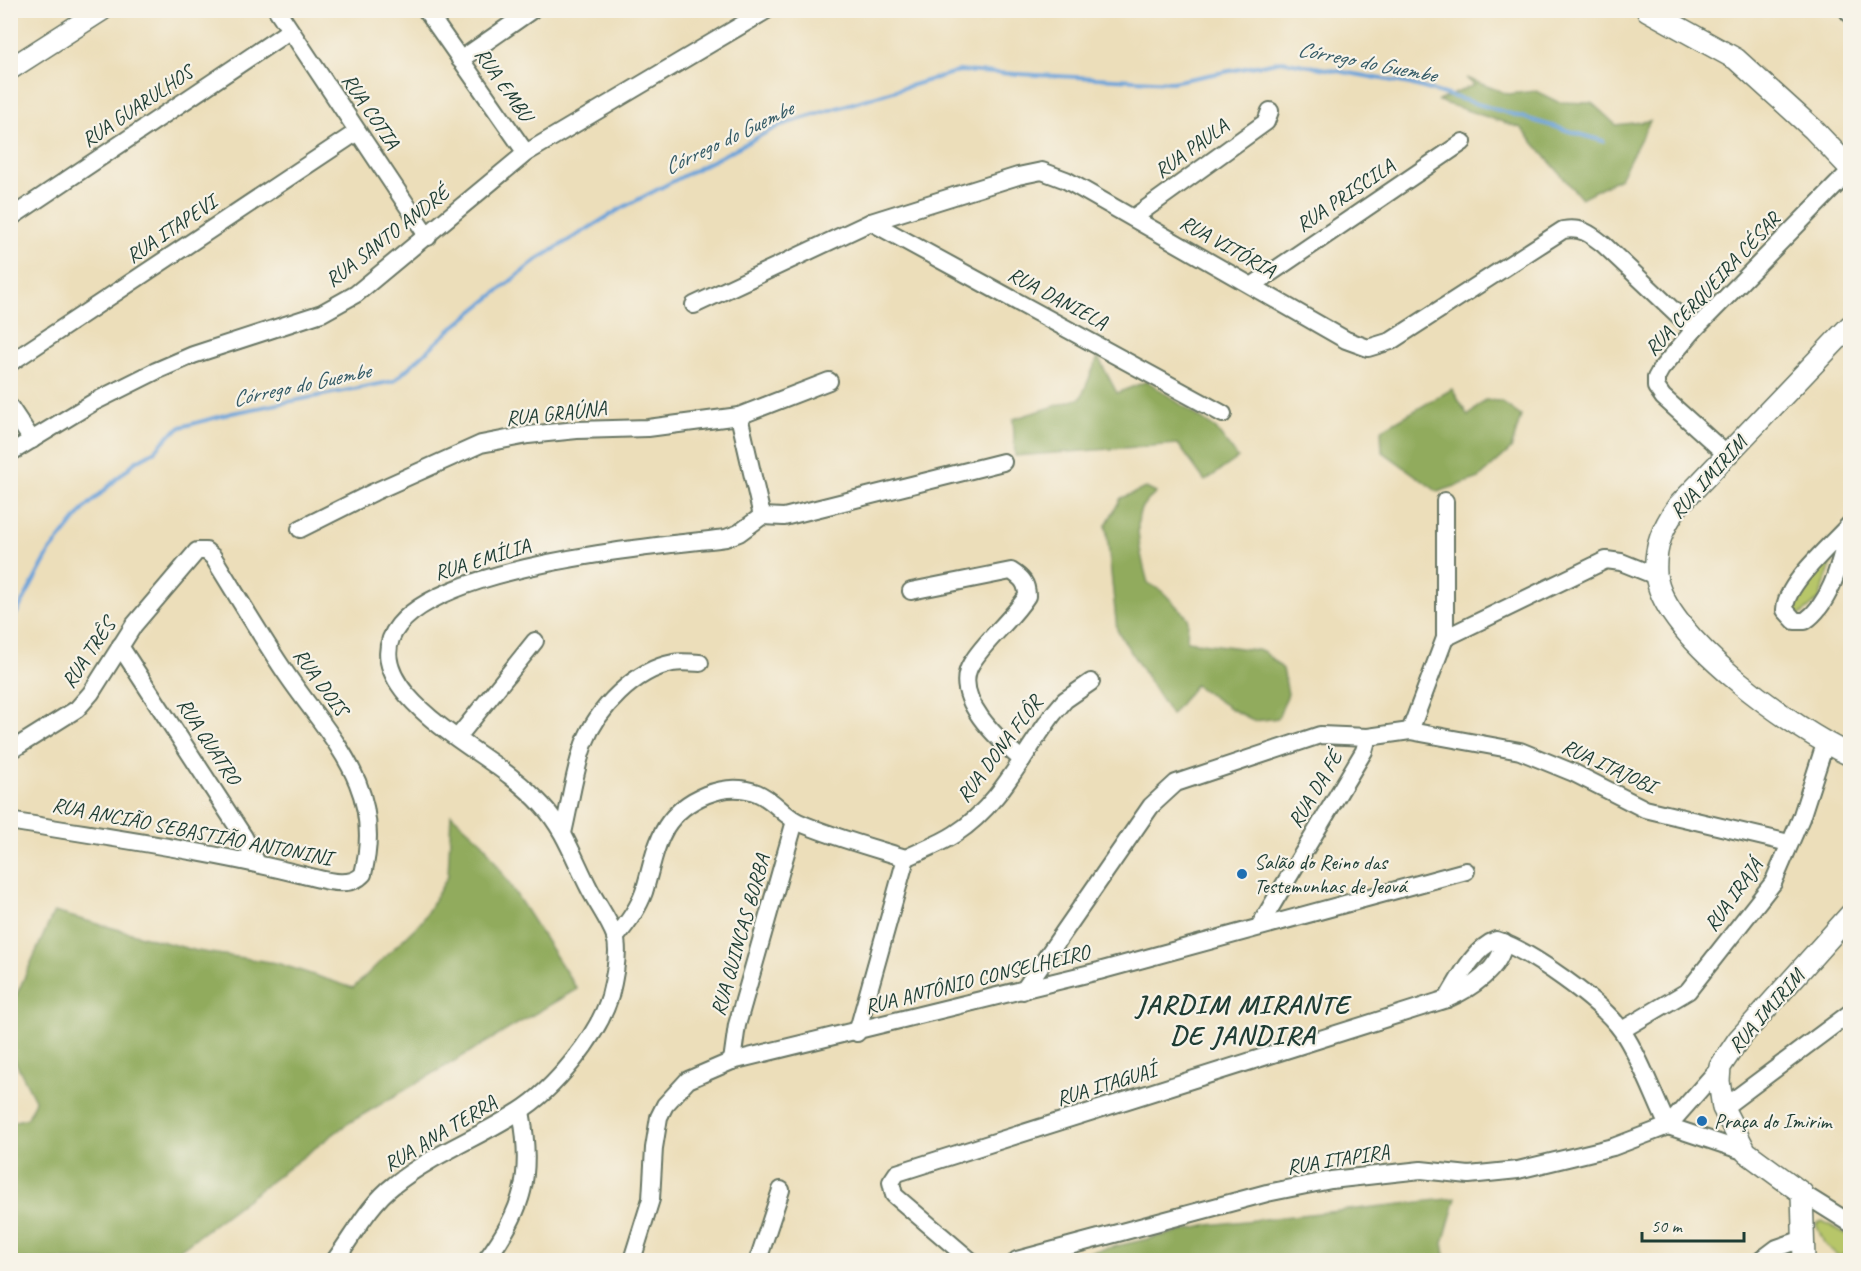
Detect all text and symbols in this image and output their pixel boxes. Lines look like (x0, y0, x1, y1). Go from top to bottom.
water label: Córrego do Guembe (1295, 35, 1441, 90)
street label: RUA EMBU (469, 42, 541, 129)
street label: RUA GUARULHOS (76, 58, 200, 153)
street label: RUA COTIA (336, 68, 406, 154)
water label: Córrego do Guembe (659, 93, 800, 181)
street label: RUA PAULA (1149, 112, 1233, 183)
street label: RUA PRISCILA (1291, 152, 1400, 237)
street label: RUA SANTO ANDRÉ (320, 178, 456, 292)
street label: RUA ITAPEVI (121, 187, 225, 269)
street label: RUA CERQUEIRA CÉSAR (1639, 205, 1787, 361)
street label: RUA VITÓRIA (1176, 209, 1281, 283)
street label: RUA DANIELA (1004, 261, 1113, 335)
water label: Córrego do Guembe (230, 356, 375, 413)
street label: RUA GRAÚNA (504, 395, 609, 431)
street label: RUA IMIRIM (1664, 429, 1753, 524)
street label: RUA EMÍLIA (431, 532, 533, 586)
street label: RUA TRÊS (55, 610, 123, 693)
street label: RUA DOIS (288, 643, 356, 723)
street label: RUA DONA FLÔR (950, 688, 1049, 807)
street label: RUA QUATRO (171, 693, 248, 791)
street label: RUA ITAJOBI (1558, 733, 1664, 801)
street label: RUA DA FÉ (1282, 744, 1349, 832)
street label: RUA ANCIÃO SEBASTIÃO ANTONINI (50, 791, 339, 872)
place label: Salão do Reino das Testemunhas de Jeová (1254, 849, 1408, 899)
street label: RUA QUINCAS BORBA (705, 850, 776, 1019)
street label: RUA IRAJÁ (1698, 852, 1769, 936)
marker: Salão do Reino das Testemunhas de Jeová (1235, 867, 1249, 881)
street label: RUA ANTÔNIO CONSELHEIRO (862, 938, 1095, 1020)
street label: RUA IMIRIM (1722, 962, 1811, 1058)
district label: JARDIM MIRANTE DE JANDIRA (1134, 987, 1352, 1052)
street label: RUA ITAGUAÍ (1053, 1055, 1164, 1112)
street label: RUA ANA TERRA (379, 1089, 502, 1177)
place label: Praça do Imirim (1714, 1108, 1834, 1134)
marker: Praça do Imirim (1695, 1114, 1709, 1128)
street label: RUA ITAPIRA (1285, 1138, 1392, 1180)
scale bar (1642, 1205, 1744, 1243)
text: 50 m (1651, 1215, 1684, 1237)

